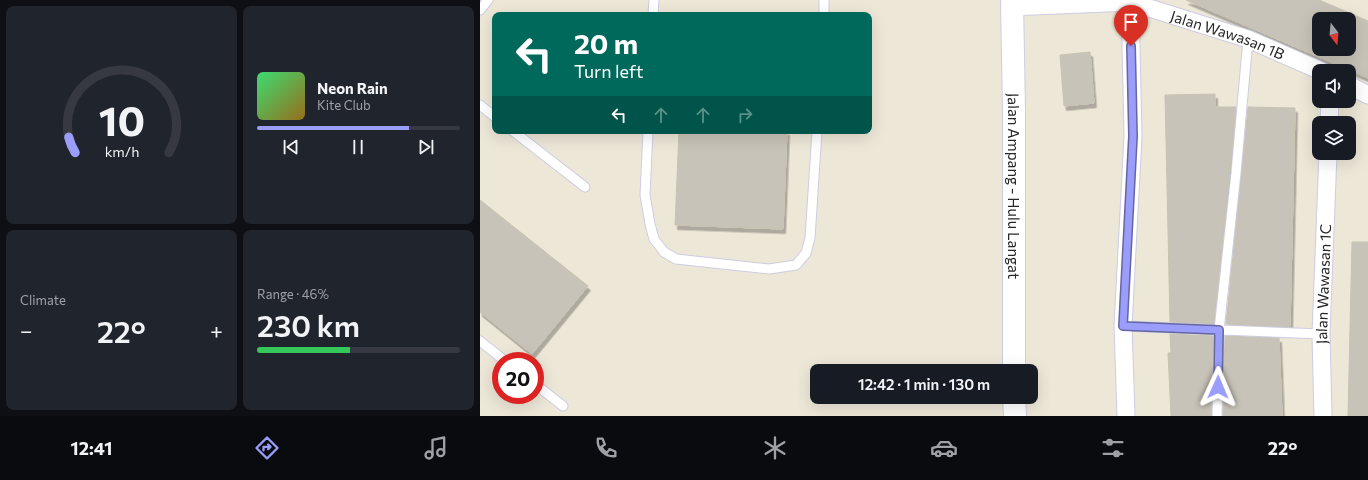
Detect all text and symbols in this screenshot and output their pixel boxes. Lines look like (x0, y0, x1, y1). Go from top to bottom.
pin (1114, 5, 1148, 46)
street label: Jalan Wawasan 1B (1168, 6, 1288, 63)
icon: arrive (1120, 11, 1142, 33)
north arrow (1312, 12, 1356, 56)
map controls (1312, 12, 1356, 160)
text: 20 m (574, 26, 638, 60)
icon: left (508, 28, 560, 80)
text: Turn left (574, 60, 643, 82)
button: sound (1312, 64, 1356, 108)
text: Neon Rain (317, 79, 388, 97)
street label: Jalan Ampang - Hulu Langat (1005, 93, 1023, 279)
text: 10 (98, 94, 145, 145)
text: Kite Club (317, 97, 371, 113)
icon: left (608, 104, 630, 126)
icon: ahead (650, 104, 672, 126)
icon: ahead (692, 104, 714, 126)
icon: right (734, 104, 756, 126)
button: layers (1312, 116, 1356, 160)
icon: previous (280, 136, 302, 158)
icon: pause (347, 136, 369, 158)
icon: next (415, 136, 437, 158)
text: km/h (104, 141, 139, 159)
street label: Jalan Wawasan 1C (1312, 224, 1334, 344)
text: Range · 46% (257, 286, 329, 302)
text: Climate (20, 292, 66, 308)
text: 230 km (257, 306, 360, 343)
text: 22° (97, 312, 146, 349)
text: − (20, 317, 33, 344)
text: + (210, 317, 223, 344)
speed limit sign: 20 (492, 352, 544, 404)
position arrow (1197, 366, 1239, 408)
text: 12:42 · 1 min · 130 m (858, 375, 990, 393)
icon: directions (253, 434, 281, 462)
icon: music (422, 434, 450, 462)
icon: phone (592, 434, 620, 462)
icon: climate (761, 434, 789, 462)
icon: car (930, 434, 958, 462)
icon: filters (1099, 434, 1127, 462)
text: 12:41 (71, 437, 112, 459)
text: 22° (1268, 437, 1297, 459)

